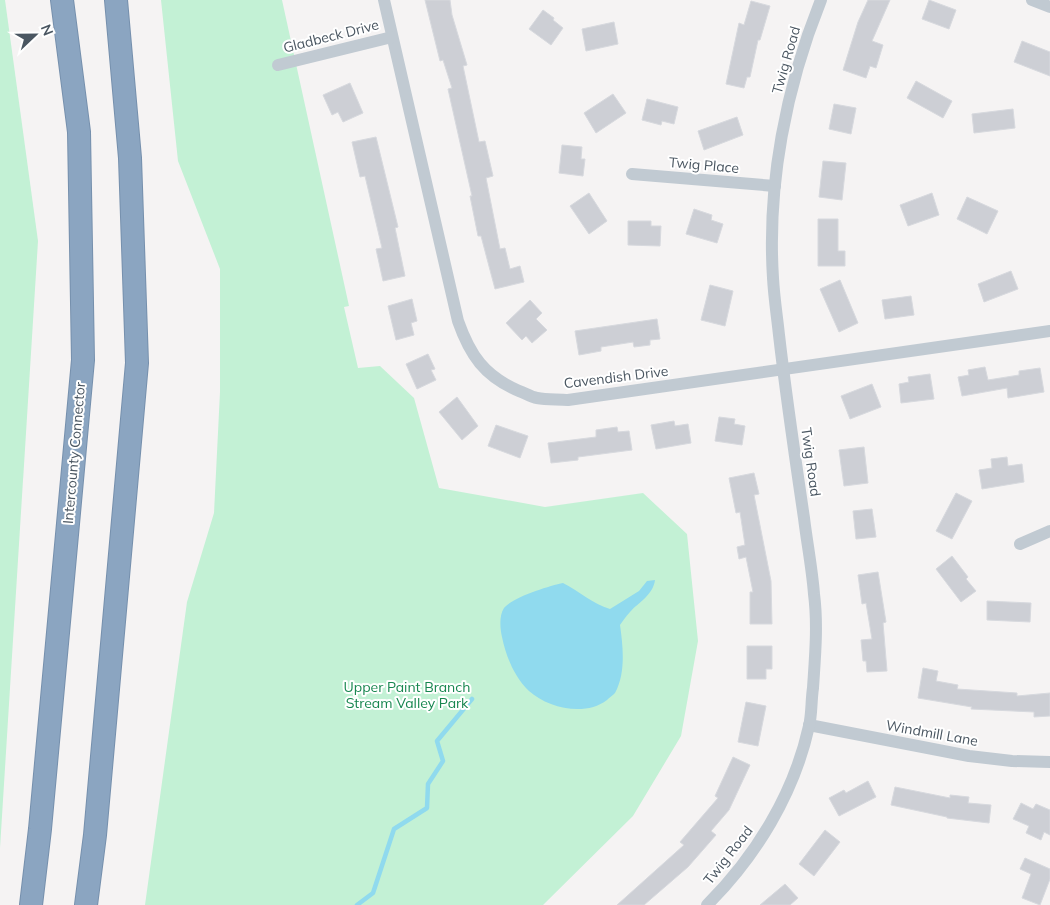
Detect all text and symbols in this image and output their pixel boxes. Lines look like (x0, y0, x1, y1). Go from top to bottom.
north arrow (10, 10, 60, 60)
street label: Gladbeck Drive (281, 15, 381, 57)
text: N (37, 22, 57, 38)
street label: Twig Road (768, 24, 804, 96)
street label: Twig Place (668, 153, 740, 177)
street label: Cavendish Drive (563, 362, 669, 392)
street label: Intercounty Connector (59, 380, 89, 525)
street label: Twig Road (797, 426, 825, 498)
park label: Upper Paint Branch Stream Valley Park (344, 678, 470, 712)
street label: Windmill Lane (884, 716, 980, 750)
street label: Twig Road (700, 822, 756, 888)

